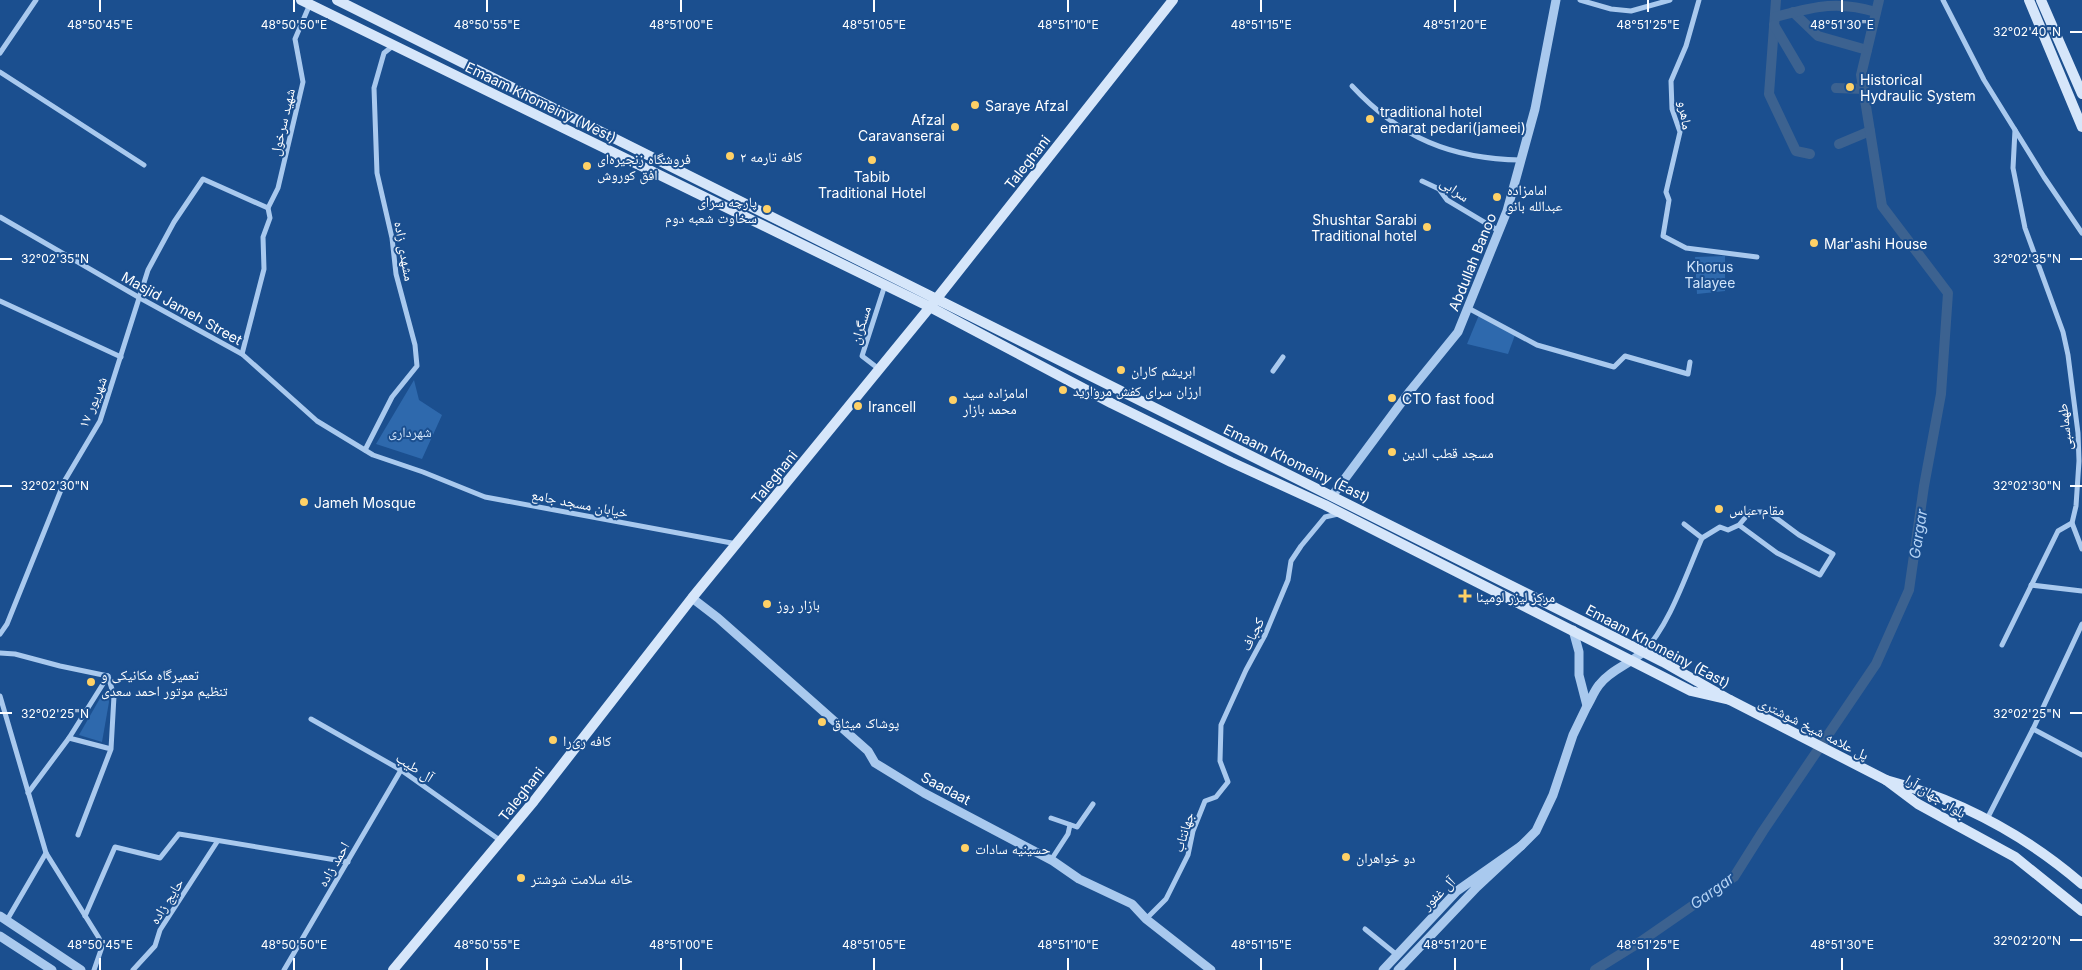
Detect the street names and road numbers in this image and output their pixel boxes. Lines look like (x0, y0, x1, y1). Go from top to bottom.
street label: Emaam Khomeiny (West) (463, 58, 619, 146)
street label: شهید سرخول (266, 87, 299, 158)
street label: ماهرو (1674, 99, 1697, 131)
street label: Taleghani (1001, 132, 1053, 192)
street label: سرابی (1437, 173, 1473, 206)
street label: Abdullah Banoo (1445, 211, 1499, 313)
street label: مشهدی زاده (390, 220, 419, 282)
street label: Masjid Jameh Street (119, 268, 246, 348)
street label: مسگران (846, 304, 875, 347)
street label: ۱۷ شهریور (74, 374, 111, 430)
street label: طهماسبی (2053, 403, 2076, 451)
street label: Emaam Khomeiny (East) (1221, 420, 1373, 506)
street label: Taleghani (747, 447, 801, 507)
street label: خیابان مسجد جامع (530, 485, 630, 523)
street label: Emaam Khomeiny (East) (1583, 601, 1733, 691)
street label: کجباف (1237, 615, 1268, 653)
street label: پل علامه شیخ شوشتری (1755, 693, 1872, 765)
street label: آل طیب (392, 749, 437, 786)
street label: Taleghani (495, 764, 547, 824)
street label: Saadaat (918, 768, 974, 808)
street label: بلوار جهان آرا (1902, 771, 1970, 822)
street label: جهانتاب (1169, 810, 1198, 854)
street label: احمد زاده (313, 839, 353, 890)
street label: آل غفور (1417, 873, 1459, 914)
street label: حایج زاده (145, 875, 188, 928)

